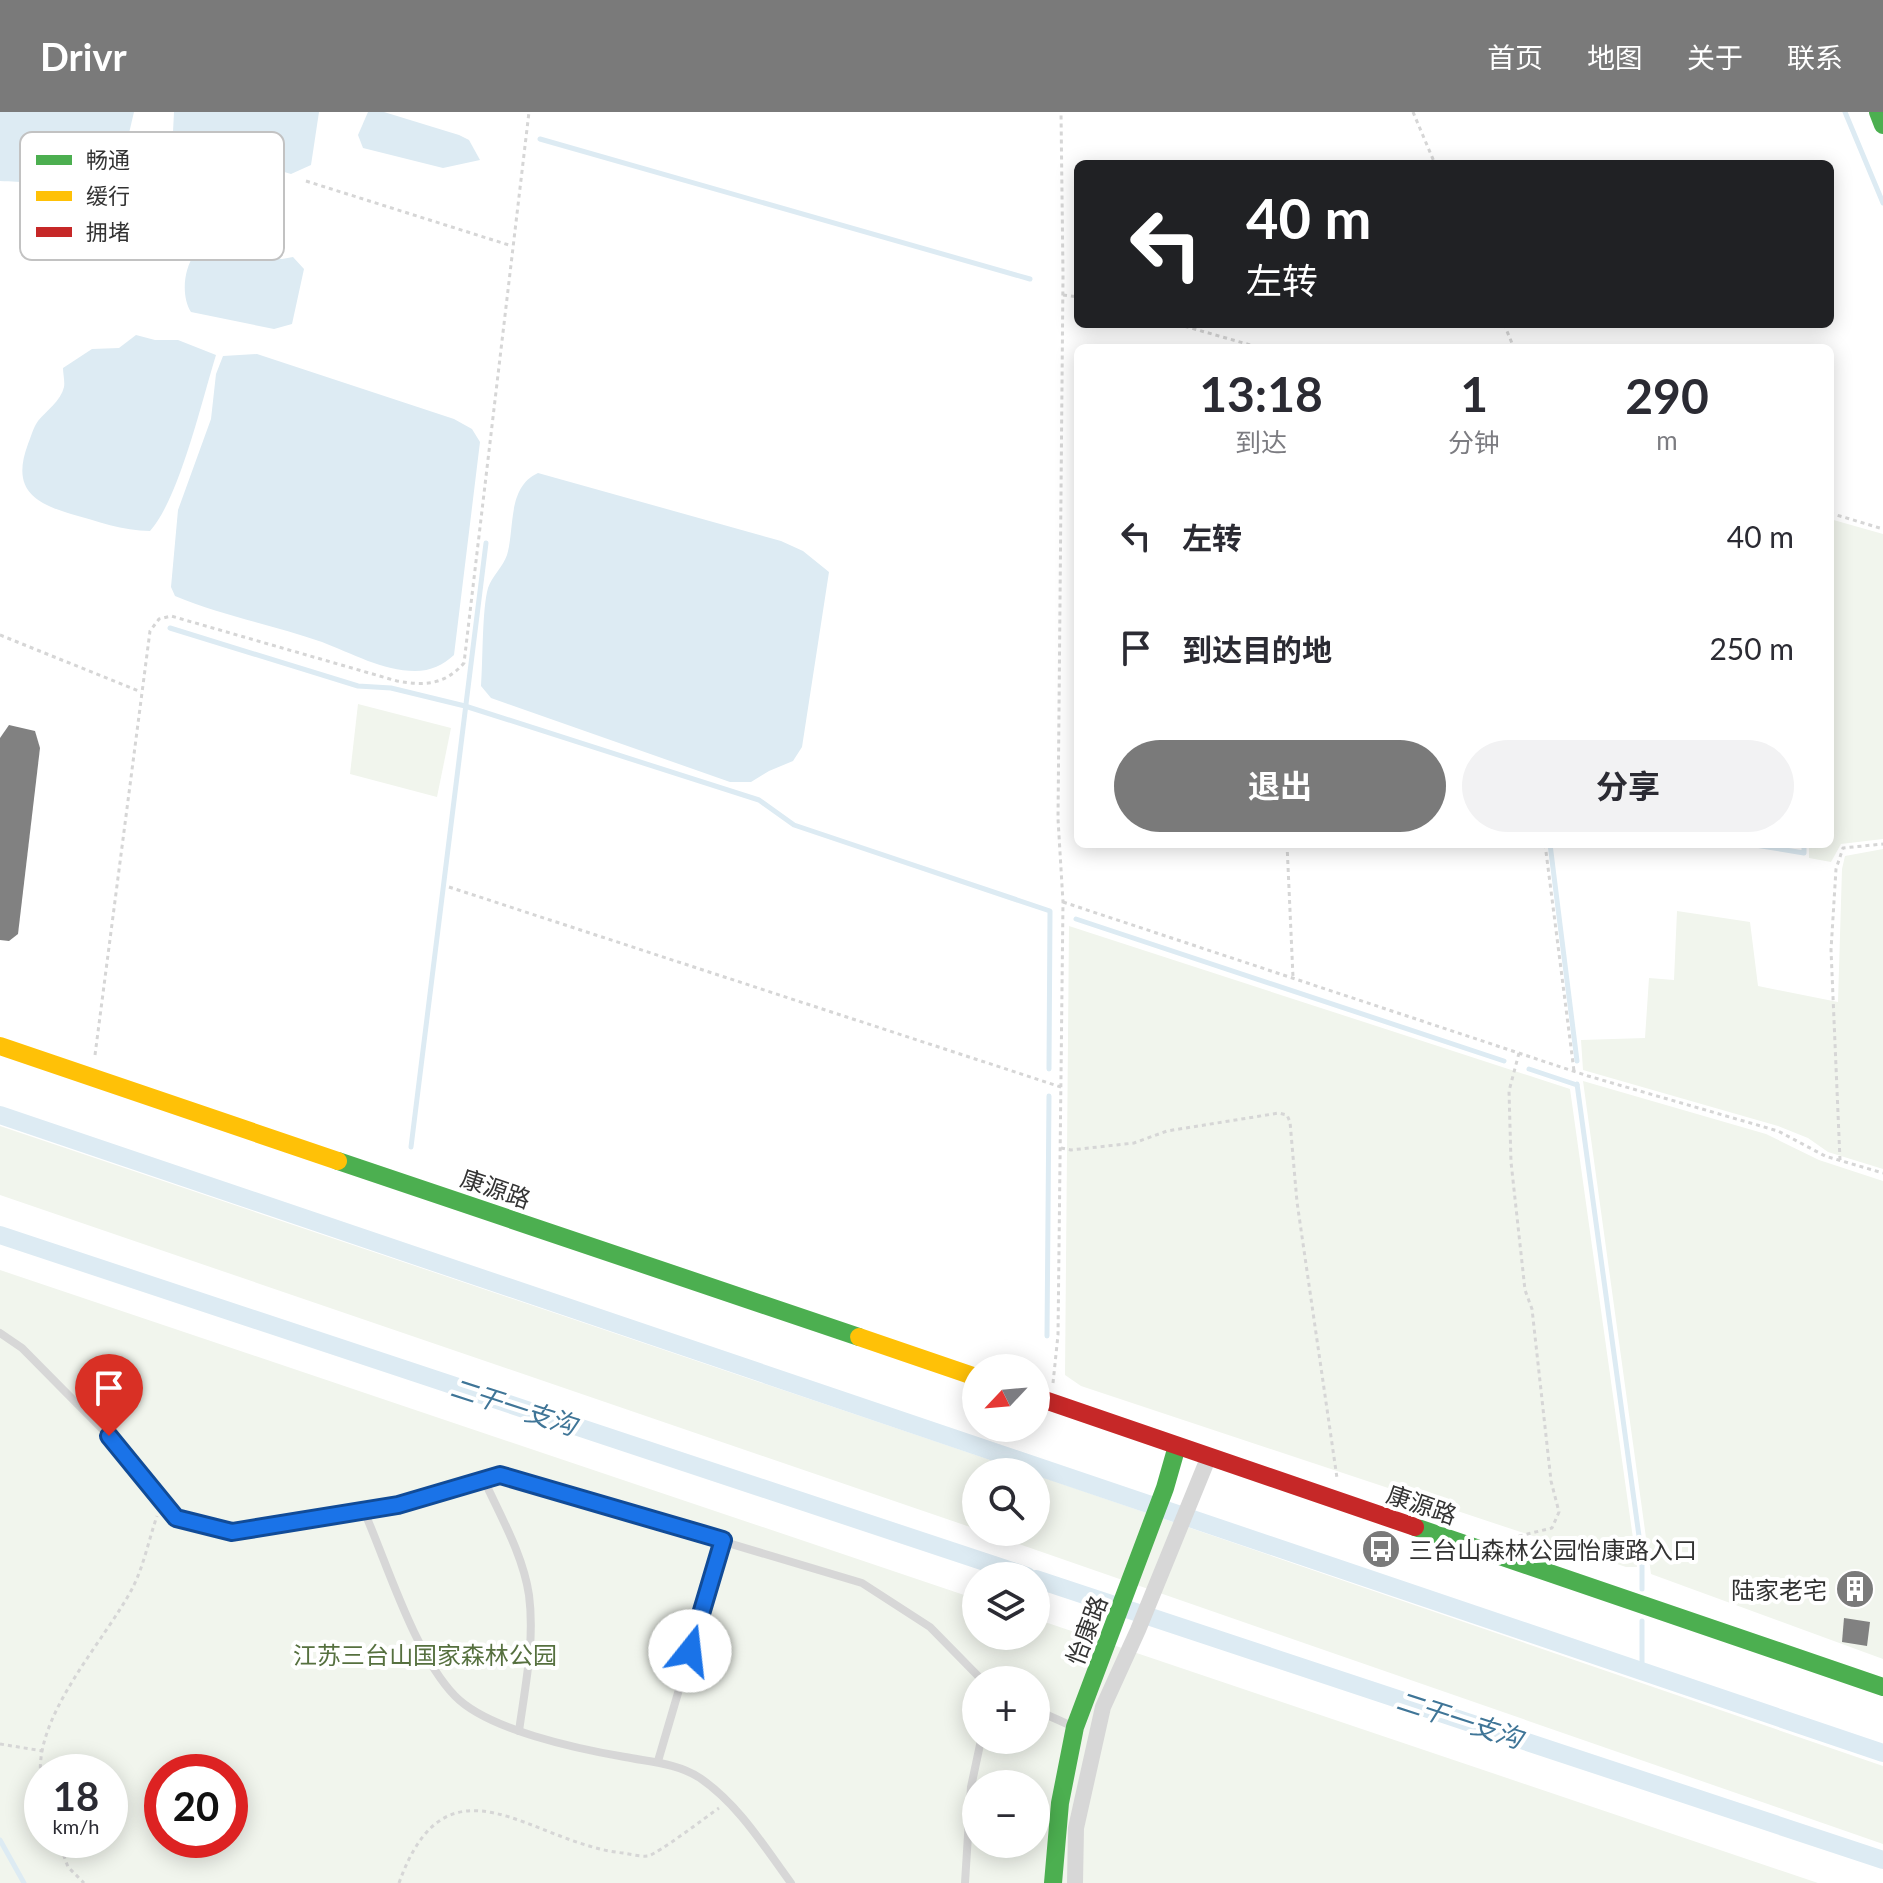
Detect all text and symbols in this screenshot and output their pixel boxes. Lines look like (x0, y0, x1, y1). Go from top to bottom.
text: Drivr (40, 33, 127, 79)
text: 首页 (1487, 40, 1543, 74)
text: 地图 (1587, 40, 1643, 74)
text: 关于 (1687, 40, 1743, 74)
text: 联系 (1787, 40, 1843, 74)
legend (20, 132, 284, 260)
text: 畅通 (86, 146, 130, 173)
text: 缓行 (86, 182, 130, 209)
text: 40 m (1246, 184, 1371, 251)
icon: left (1114, 192, 1218, 296)
text: 拥堵 (86, 218, 130, 245)
text: 左转 (1246, 258, 1318, 302)
text: 13:18 (1199, 365, 1323, 422)
text: 1 (1460, 365, 1488, 422)
text: 290 (1625, 367, 1709, 424)
text: m (1656, 424, 1678, 456)
text: 到达 (1235, 426, 1287, 458)
text: 分钟 (1448, 426, 1500, 458)
icon: left (1114, 514, 1158, 558)
text: 40 m (1727, 518, 1794, 554)
text: 左转 (1182, 519, 1242, 555)
icon: arrive (1114, 626, 1158, 670)
text: 250 m (1709, 630, 1794, 666)
text: 到达目的地 (1182, 631, 1332, 667)
button: 退出 (1114, 740, 1446, 832)
button: 分享 (1462, 740, 1794, 832)
street label: 康源路 (457, 1163, 535, 1213)
pin (75, 1354, 143, 1436)
north arrow (962, 1354, 1050, 1442)
map controls (962, 1354, 1050, 1858)
icon: arrive (87, 1366, 131, 1410)
water label: 二干一支沟 (447, 1371, 584, 1442)
button: search (962, 1458, 1050, 1546)
street label: 康源路 (1383, 1479, 1461, 1529)
bus stop icon: 三台山森林公园怡康路入口 (1360, 1528, 1402, 1570)
place label: 三台山森林公园怡康路入口 (1409, 1535, 1697, 1564)
button: layers (962, 1562, 1050, 1650)
building icon: 陆家老宅 (1834, 1568, 1876, 1610)
place label: 陆家老宅 (1731, 1575, 1827, 1604)
street label: 怡康路 (1060, 1591, 1112, 1669)
position arrow (648, 1609, 732, 1693)
park label: 江苏三台山国家森林公园 (293, 1640, 557, 1669)
button: + (962, 1666, 1050, 1754)
water label: 二干一支沟 (1393, 1684, 1530, 1755)
speed limit sign: 20 (144, 1754, 248, 1858)
button: − (962, 1770, 1050, 1858)
text: 18 (53, 1772, 99, 1820)
text: km/h (53, 1814, 99, 1838)

